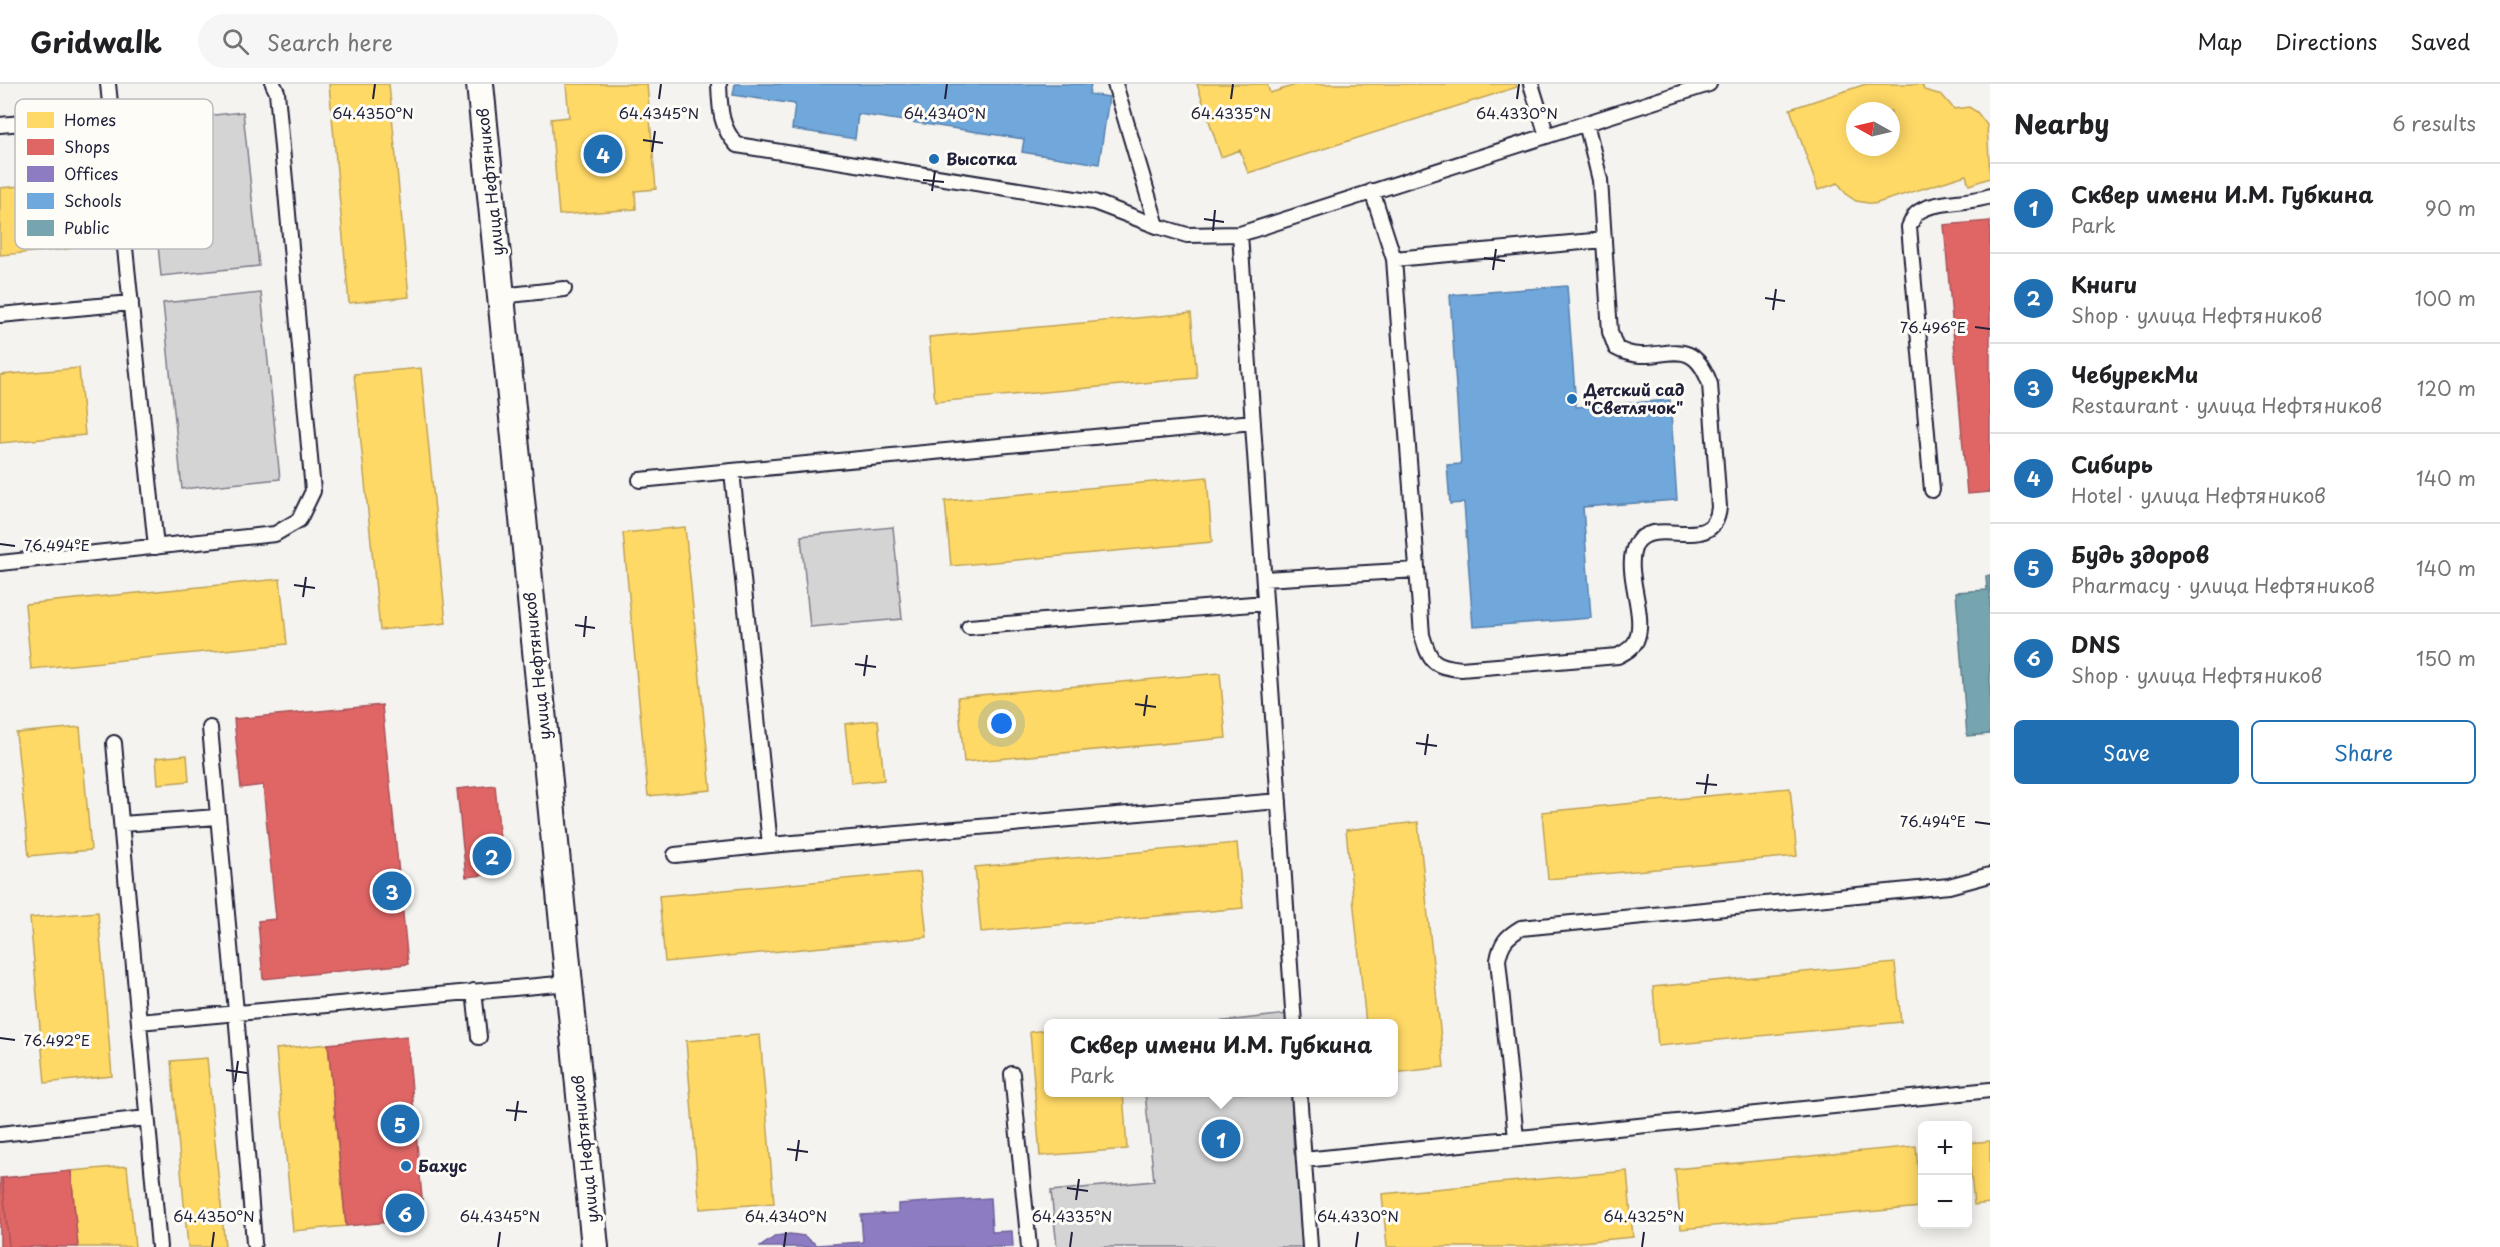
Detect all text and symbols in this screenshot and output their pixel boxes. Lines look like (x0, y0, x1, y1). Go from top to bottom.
search box (198, 14, 618, 68)
text: Gridwalk (30, 20, 162, 63)
icon: search (219, 25, 252, 58)
text: Search here (267, 25, 393, 58)
text: Map (2197, 25, 2242, 57)
text: Directions (2275, 25, 2377, 57)
text: Saved (2410, 25, 2470, 57)
legend (15, 99, 213, 249)
text: 64.4350°N (332, 101, 414, 124)
text: 64.4345°N (619, 101, 699, 124)
text: 64.4340°N (904, 101, 986, 124)
text: 64.4335°N (1191, 101, 1271, 124)
text: 64.4330°N (1476, 101, 1558, 124)
north arrow (1846, 102, 1900, 156)
text: Nearby (2014, 104, 2109, 143)
text: Homes (64, 107, 116, 131)
street label: улица Нефтяников (469, 107, 509, 257)
text: 6 results (2392, 108, 2476, 138)
pin: 4 (584, 132, 622, 176)
text: Shops (64, 134, 110, 158)
place label: Высотка (946, 146, 1017, 170)
marker: Высотка (927, 152, 941, 166)
text: Offices (64, 161, 118, 185)
text: Сквер имени И.М. Губкина (2071, 177, 2374, 210)
text: Schools (64, 188, 122, 212)
text: 1 (2029, 193, 2038, 223)
text: 90 m (2425, 193, 2476, 223)
text: Park (2071, 210, 2116, 240)
text: Public (64, 215, 109, 239)
text: Книги (2071, 267, 2138, 300)
text: 2 (2026, 283, 2041, 313)
text: 100 m (2415, 283, 2476, 313)
text: Shop · улица Нефтяников (2071, 300, 2322, 330)
text: 76.496°E (1900, 315, 1966, 338)
text: ЧебурекМи (2071, 357, 2199, 390)
text: 3 (2027, 373, 2040, 403)
text: 120 m (2417, 373, 2476, 403)
place label: Детский сад "Светлячок" (1583, 377, 1685, 419)
text: Restaurant · улица Нефтяников (2071, 390, 2382, 420)
marker: Детский сад "Светлячок" (1565, 392, 1579, 406)
text: Сибирь (2071, 447, 2153, 480)
text: 4 (2027, 463, 2040, 493)
text: 140 m (2416, 463, 2476, 493)
text: Hotel · улица Нефтяников (2071, 480, 2326, 510)
text: 76.494°E (24, 533, 90, 556)
text: Будь здоров (2071, 537, 2209, 570)
text: 5 (2027, 553, 2040, 583)
text: 140 m (2416, 553, 2476, 583)
text: Pharmacy · улица Нефтяников (2071, 570, 2375, 600)
street label: улица Нефтяников (516, 591, 556, 741)
text: DNS (2071, 627, 2120, 660)
text: 6 (2026, 643, 2041, 673)
text: 150 m (2416, 643, 2476, 673)
text: Shop · улица Нефтяников (2071, 660, 2322, 690)
your location (987, 709, 1016, 738)
button: Save (2014, 720, 2239, 784)
button: Share (2251, 720, 2476, 784)
text: 76.494°E (1900, 809, 1966, 832)
pin: 2 (472, 834, 512, 878)
pin: 3 (372, 868, 412, 914)
popup (1044, 1019, 1398, 1097)
text: Сквер имени И.М. Губкина (1070, 1027, 1372, 1060)
text: 76.492°E (24, 1028, 90, 1051)
text: Park (1070, 1060, 1114, 1090)
street label: улица Нефтяников (564, 1074, 604, 1224)
pin: 5 (380, 1102, 420, 1146)
pin: 1 (1202, 1116, 1240, 1162)
map controls (1918, 1121, 1972, 1229)
button: + (1918, 1121, 1972, 1175)
place label: Бахус (418, 1153, 467, 1177)
marker: Бахус (399, 1159, 413, 1173)
button: − (1918, 1175, 1972, 1229)
pin: 6 (386, 1190, 424, 1236)
text: 64.4350°N (173, 1204, 255, 1227)
text: 64.4345°N (460, 1204, 540, 1227)
text: 64.4340°N (745, 1204, 827, 1227)
text: 64.4335°N (1032, 1204, 1112, 1227)
text: 64.4330°N (1317, 1204, 1399, 1227)
text: 64.4325°N (1604, 1204, 1684, 1227)

